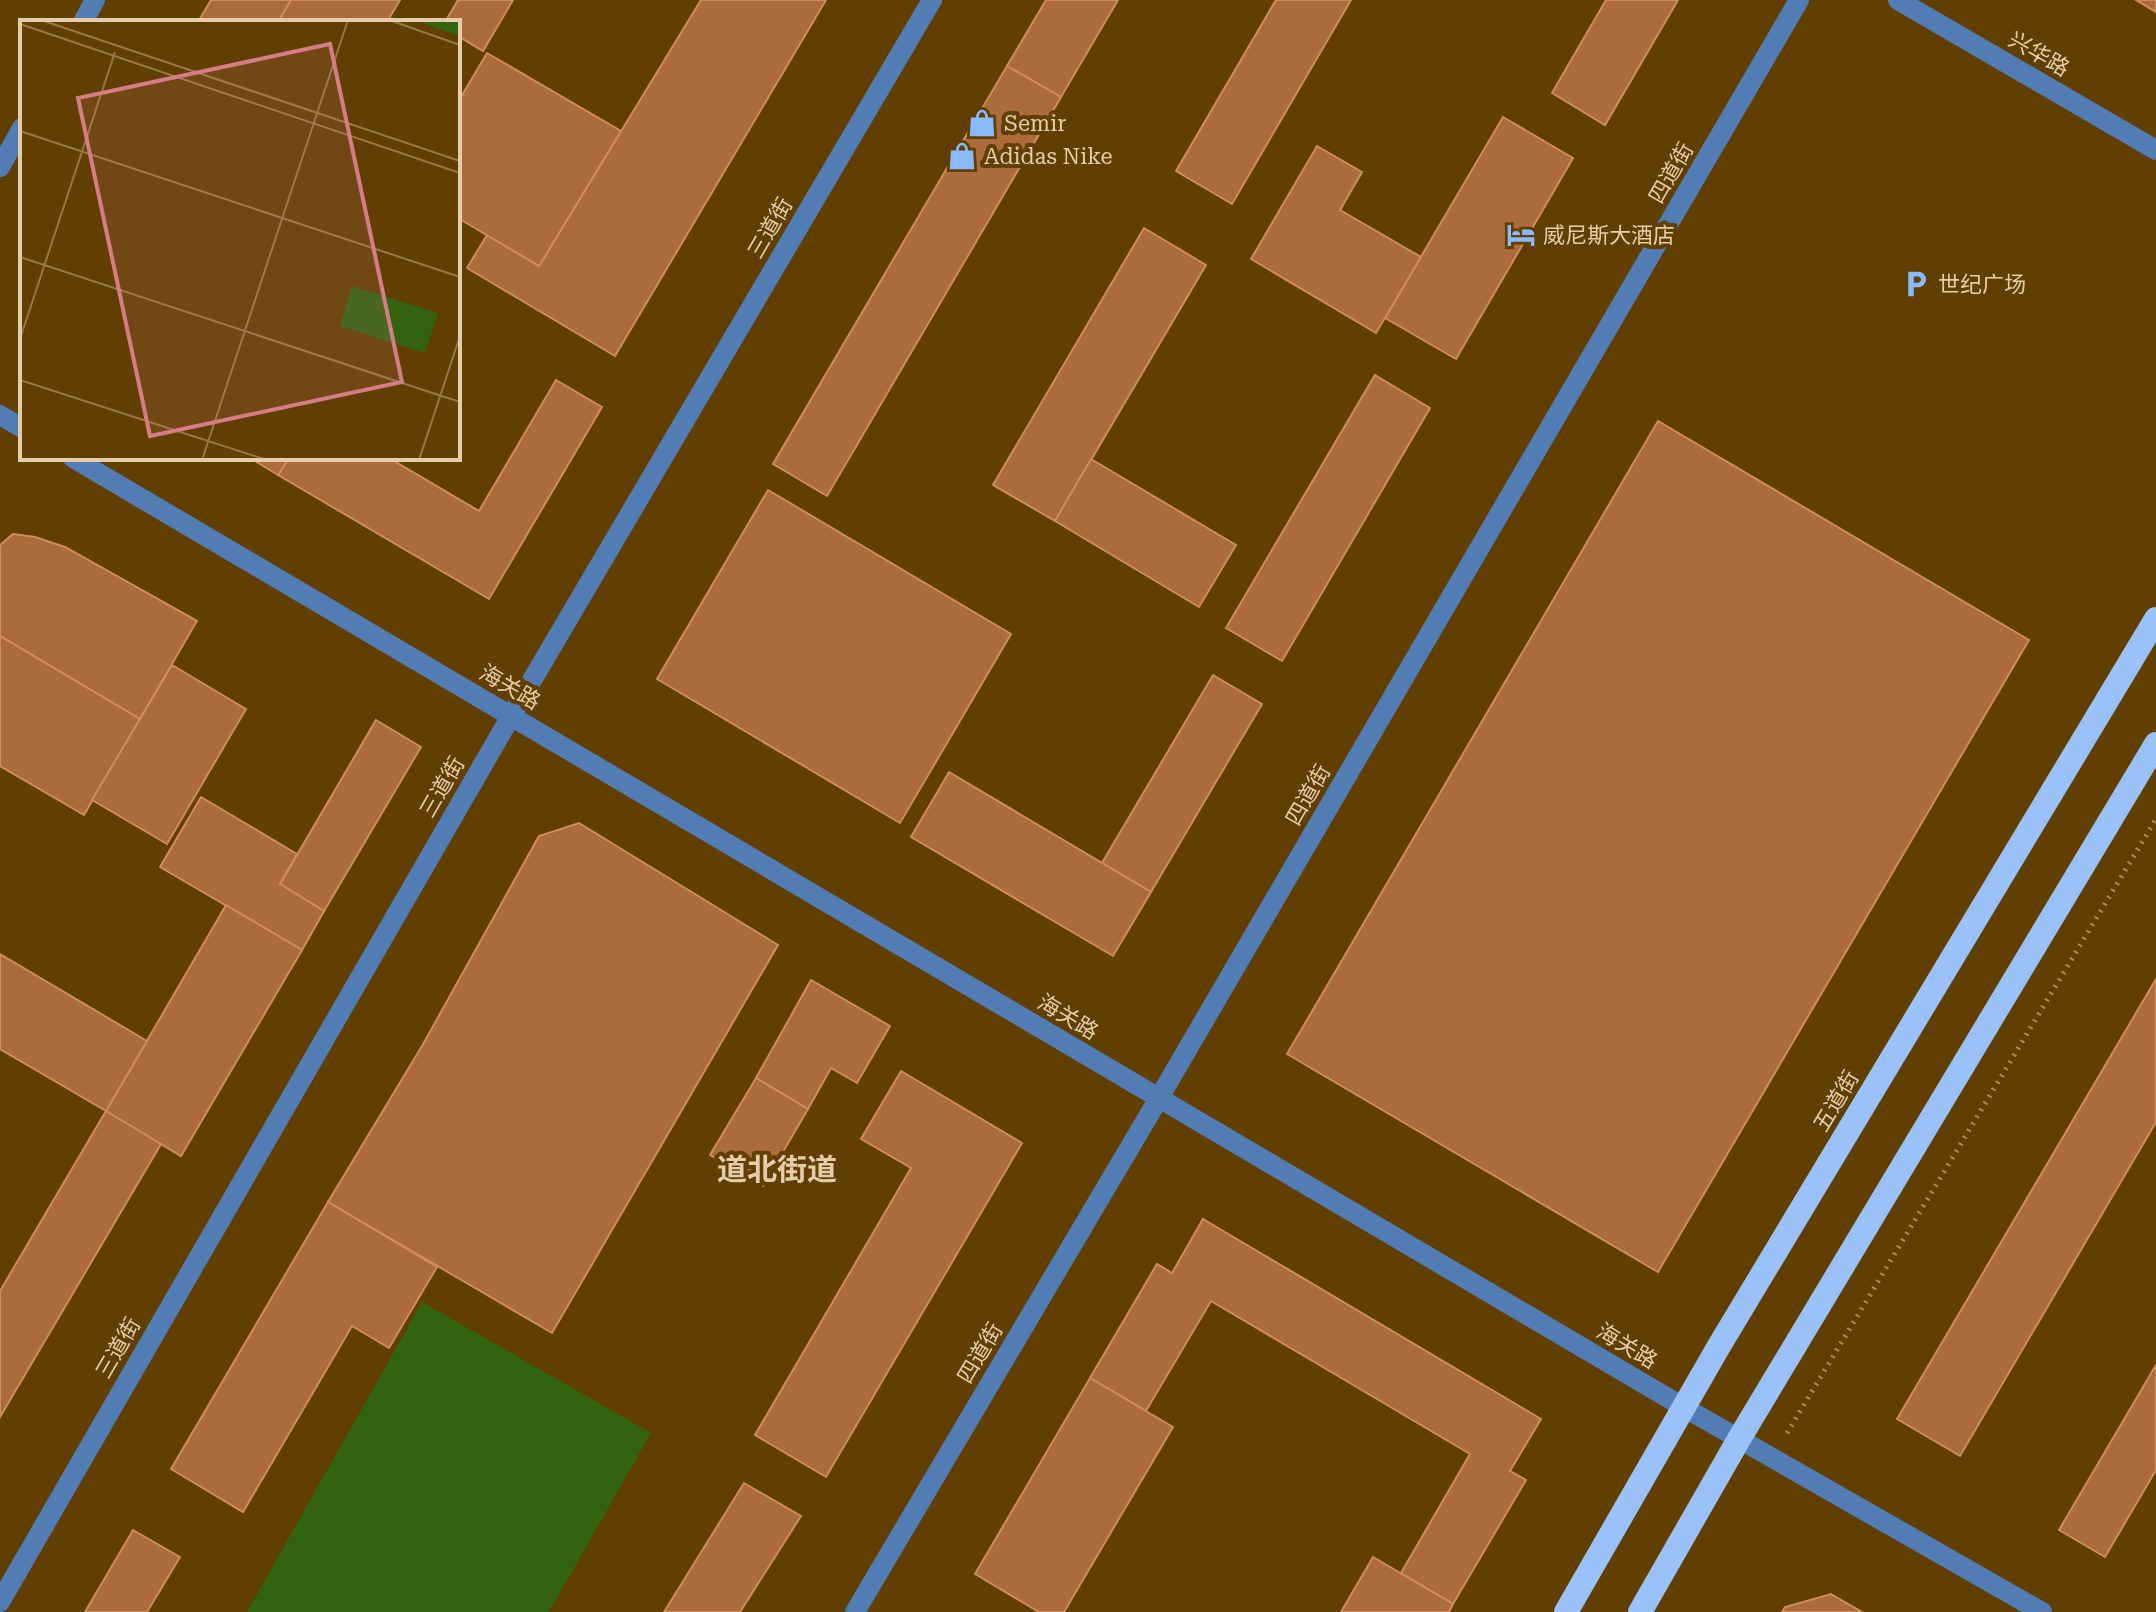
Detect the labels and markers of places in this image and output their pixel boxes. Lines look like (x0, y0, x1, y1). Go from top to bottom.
shop icon: Semir (967, 108, 997, 138)
place label: Semir (1004, 111, 1066, 136)
shop icon: Adidas Nike (947, 141, 977, 171)
place label: Adidas Nike (984, 144, 1113, 169)
hotel icon: 威尼斯大酒店 (1506, 220, 1536, 250)
place label: 威尼斯大酒店 (1543, 223, 1675, 248)
parking icon: 世纪广场 (1901, 269, 1931, 299)
place label: 世纪广场 (1938, 272, 2026, 297)

